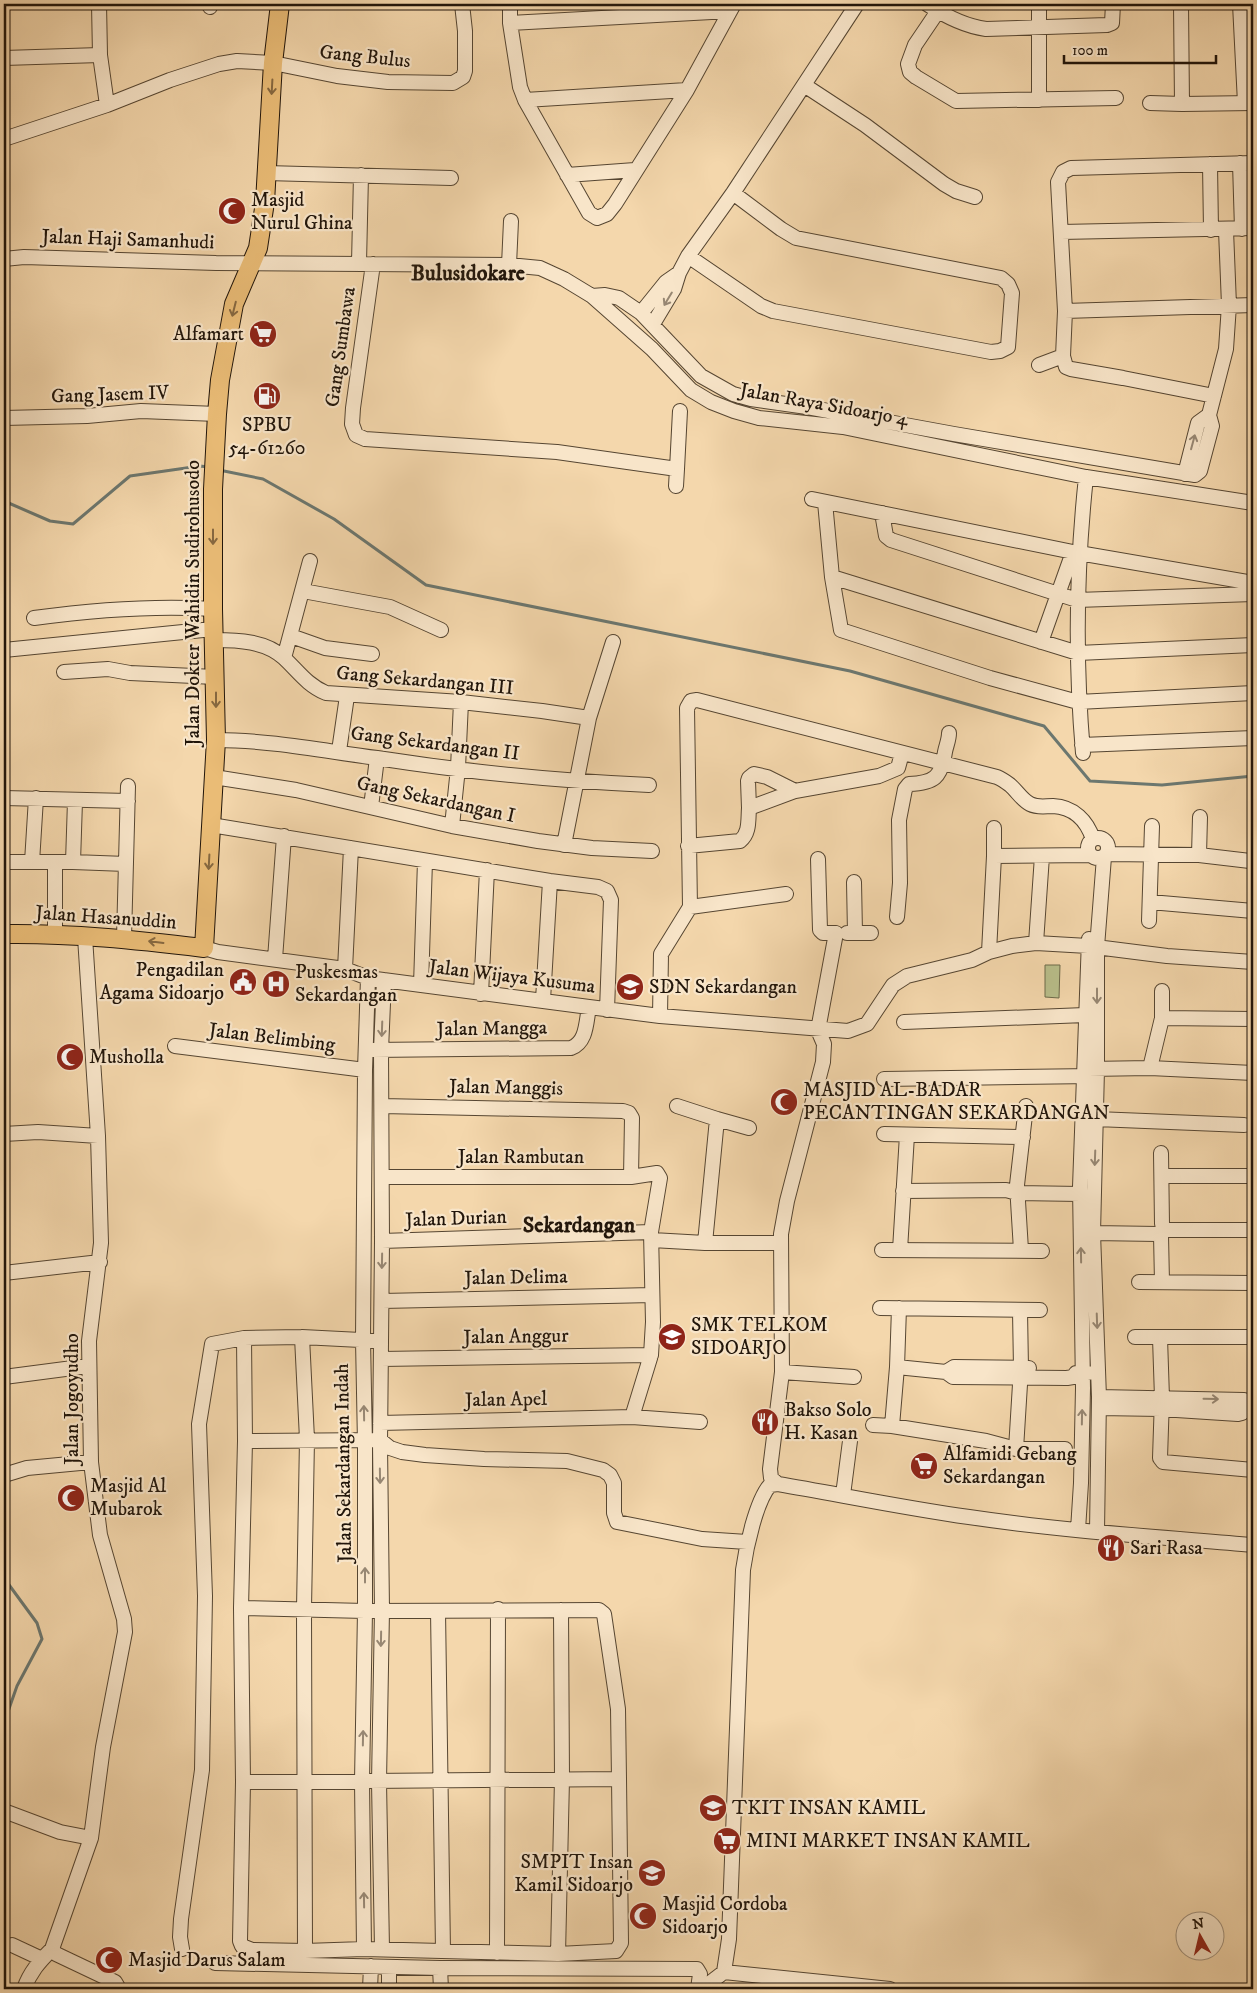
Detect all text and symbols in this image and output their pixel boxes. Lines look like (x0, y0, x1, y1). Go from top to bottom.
scale bar (1064, 32, 1217, 64)
street label: Gang Bulus (318, 40, 412, 74)
text: 100 m (1072, 41, 1108, 60)
one-way arrow (267, 79, 276, 95)
place label: Masjid Nurul Ghina (251, 188, 353, 236)
mosque icon: Masjid Nurul Ghina (217, 196, 247, 226)
street label: Jalan Haji Samanhudi (39, 224, 215, 256)
district label: Bulusidokare (411, 260, 525, 287)
street label: Gang Sumbawa (320, 285, 362, 409)
one-way arrow (662, 292, 672, 306)
one-way arrow (229, 300, 238, 316)
supermarket icon: Alfamart (248, 319, 278, 349)
place label: Alfamart (173, 322, 244, 347)
street label: Jalan Raya Sidoarjo 4 (736, 378, 911, 432)
street label: Gang Jasem IV (50, 380, 170, 410)
fuel station icon: SPBU 54-61260 (252, 381, 282, 411)
place label: SPBU 54-61260 (228, 413, 306, 461)
one-way arrow (1189, 435, 1199, 451)
street label: Jalan Dokter Wahidin Sudirohusodo (181, 460, 206, 748)
one-way arrow (208, 529, 218, 545)
street label: Gang Sekardangan III (335, 661, 515, 701)
one-way arrow (211, 692, 221, 708)
street label: Gang Sekardangan II (349, 721, 521, 767)
street label: Gang Sekardangan I (354, 771, 518, 829)
one-way arrow (205, 854, 214, 870)
street label: Jalan Hasanuddin (33, 900, 178, 935)
one-way arrow (148, 937, 164, 947)
street label: Jalan Wijaya Kusuma (425, 954, 597, 1000)
place label: Pengadilan Agama Sidoarjo (99, 958, 225, 1006)
place label: Puskesmas Sekardangan (295, 960, 398, 1008)
public building icon: Pengadilan Agama Sidoarjo (228, 967, 258, 997)
hospital icon: Puskesmas Sekardangan (261, 969, 291, 999)
school or university icon: SDN Sekardangan (615, 972, 645, 1002)
place label: SDN Sekardangan (649, 975, 798, 1000)
one-way arrow (1092, 988, 1102, 1004)
street label: Jalan Mangga (435, 1016, 548, 1042)
street label: Jalan Belimbing (205, 1018, 337, 1058)
one-way arrow (377, 1020, 387, 1036)
mosque icon: Musholla (55, 1042, 85, 1072)
place label: Musholla (89, 1045, 164, 1070)
street label: Jalan Manggis (447, 1074, 563, 1101)
place label: MASJID AL-BADAR PECANTINGAN SEKARDANGAN (803, 1078, 1110, 1126)
mosque icon: MASJID AL-BADAR PECANTINGAN SEKARDANGAN (769, 1087, 799, 1117)
street label: Jalan Rambutan (456, 1145, 585, 1170)
one-way arrow (1090, 1150, 1099, 1166)
street label: Jalan Durian (403, 1205, 508, 1233)
district label: Sekardangan (523, 1212, 636, 1239)
one-way arrow (1076, 1247, 1085, 1263)
one-way arrow (377, 1252, 387, 1269)
street label: Jalan Delima (462, 1265, 568, 1291)
place label: SMK TELKOM SIDOARJO (691, 1313, 828, 1361)
one-way arrow (1092, 1313, 1101, 1329)
school or university icon: SMK TELKOM SIDOARJO (657, 1322, 687, 1352)
street label: Jalan Anggur (461, 1324, 569, 1350)
street label: Jalan Jogoyudho (60, 1333, 85, 1467)
street label: Jalan Sekardangan Indah (330, 1363, 358, 1565)
street label: Jalan Apel (463, 1387, 547, 1413)
one-way arrow (1202, 1394, 1218, 1404)
place label: Bakso Solo H. Kasan (784, 1398, 872, 1446)
one-way arrow (360, 1405, 369, 1421)
restaurant icon: Bakso Solo H. Kasan (750, 1407, 780, 1437)
one-way arrow (1077, 1409, 1087, 1426)
place label: Alfamidi Gebang Sekardangan (943, 1442, 1077, 1490)
supermarket icon: Alfamidi Gebang Sekardangan (909, 1451, 939, 1481)
one-way arrow (375, 1468, 385, 1484)
place label: Masjid Al Mubarok (90, 1474, 166, 1522)
mosque icon: Masjid Al Mubarok (56, 1483, 86, 1513)
restaurant icon: Sari Rasa (1096, 1533, 1126, 1563)
place label: Sari Rasa (1130, 1536, 1203, 1561)
one-way arrow (360, 1567, 370, 1584)
one-way arrow (376, 1630, 386, 1646)
one-way arrow (358, 1730, 368, 1746)
school or university icon: TKIT INSAN KAMIL (698, 1793, 728, 1823)
place label: TKIT INSAN KAMIL (732, 1796, 926, 1821)
supermarket icon: MINI MARKET INSAN KAMIL (712, 1826, 742, 1856)
place label: MINI MARKET INSAN KAMIL (746, 1829, 1030, 1854)
place label: SMPIT Insan Kamil Sidoarjo (514, 1850, 634, 1898)
school or university icon: SMPIT Insan Kamil Sidoarjo (637, 1858, 667, 1888)
one-way arrow (359, 1892, 369, 1908)
place label: Masjid Cordoba Sidoarjo (662, 1892, 788, 1940)
mosque icon: Masjid Cordoba Sidoarjo (628, 1901, 658, 1931)
north arrow (1174, 1910, 1224, 1960)
text: N (1191, 1914, 1206, 1934)
mosque icon: Masjid Darus Salam (94, 1945, 124, 1975)
place label: Masjid Darus Salam (128, 1948, 286, 1973)

